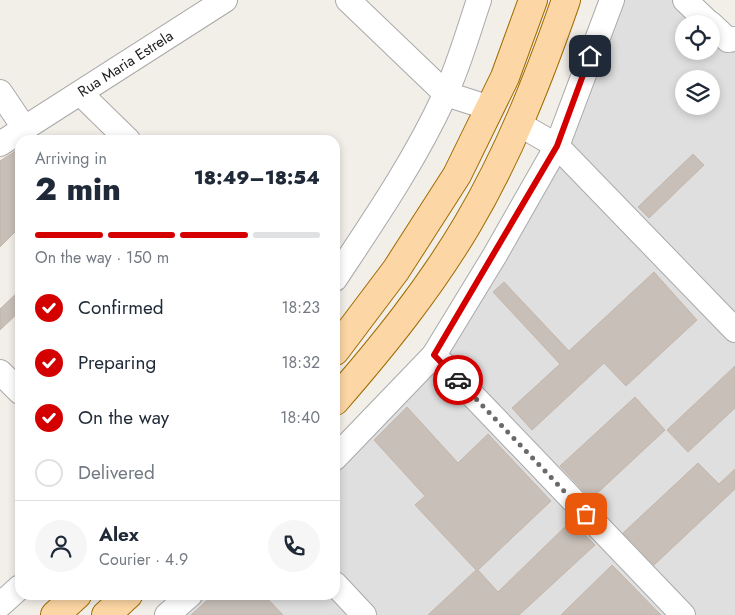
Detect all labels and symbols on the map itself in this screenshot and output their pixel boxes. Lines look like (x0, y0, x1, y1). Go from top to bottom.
street label: Rua Maria Estrela (73, 25, 178, 102)
pin (569, 35, 611, 77)
courier (433, 355, 483, 405)
pin (565, 493, 607, 535)

